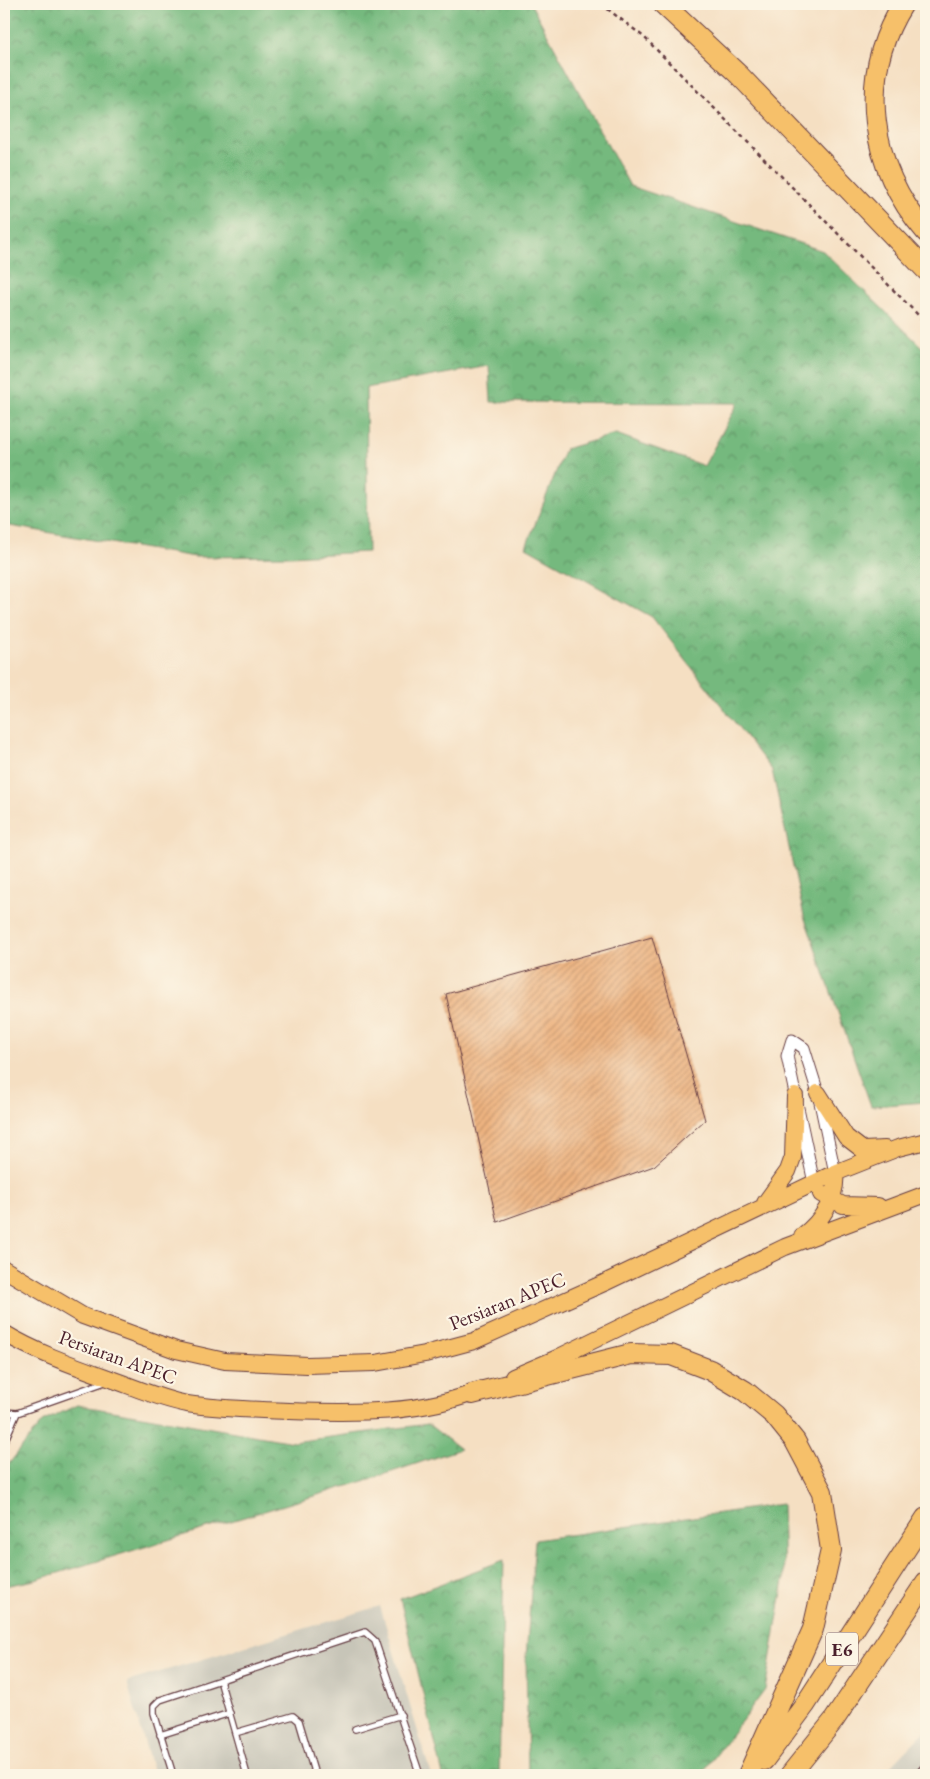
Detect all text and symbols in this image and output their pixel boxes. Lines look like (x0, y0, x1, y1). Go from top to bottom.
street label: Persiaran APEC (445, 1266, 569, 1336)
street label: Persiaran APEC (56, 1324, 180, 1390)
road number: E6 (826, 1632, 858, 1666)

